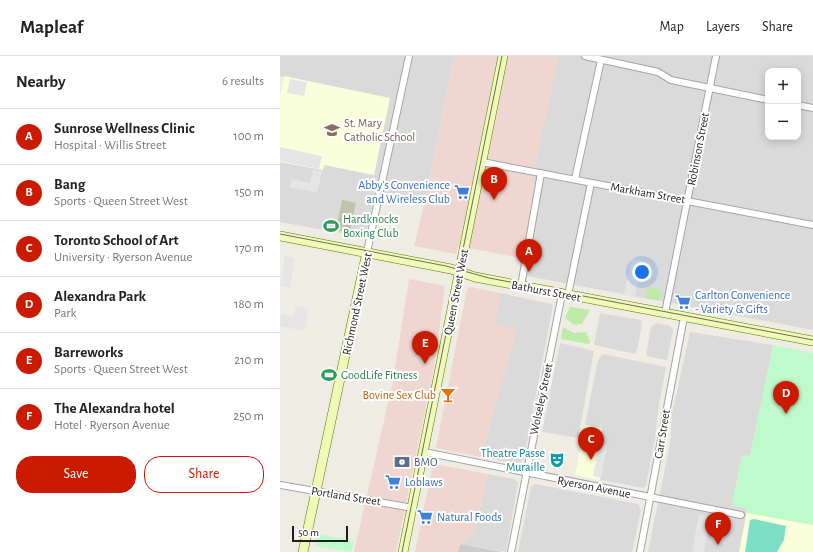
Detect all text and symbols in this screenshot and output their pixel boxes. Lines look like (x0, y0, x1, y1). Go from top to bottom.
text: Mapleaf (20, 18, 83, 37)
text: Map (659, 20, 684, 34)
text: Layers (706, 20, 740, 34)
text: Share (762, 20, 793, 34)
map controls (765, 68, 801, 140)
button: + (765, 68, 801, 104)
text: Nearby (16, 73, 66, 90)
text: 6 results (222, 75, 264, 88)
button: − (765, 104, 801, 140)
street label: Robinson Street (685, 111, 711, 186)
place label: St. Mary Catholic School (344, 117, 415, 143)
text: Sunrose Wellness Clinic (54, 121, 195, 136)
school or university icon: St. Mary Catholic School (323, 121, 341, 139)
text: A (25, 130, 33, 143)
text: 100 m (233, 130, 264, 143)
text: Hospital · Willis Street (54, 139, 166, 152)
pin: B (481, 167, 507, 200)
text: Bang (54, 177, 85, 192)
place label: Abby's Convenience and Wireless Club (358, 179, 450, 205)
street label: Markham Street (610, 181, 686, 206)
supermarket icon: Abby's Convenience and Wireless Club (453, 183, 471, 201)
text: B (25, 186, 33, 199)
text: 150 m (235, 186, 264, 199)
text: Sports · Queen Street West (54, 195, 188, 208)
place label: Hardknocks Boxing Club (343, 213, 399, 239)
sports icon: Hardknocks Boxing Club (322, 217, 340, 235)
text: Toronto School of Art (54, 233, 179, 248)
pin: A (516, 239, 542, 272)
text: C (26, 242, 32, 255)
text: 170 m (235, 242, 264, 255)
street label: Queen Street West (442, 248, 471, 336)
text: University · Ryerson Avenue (54, 251, 192, 264)
street label: Richmond Street West (340, 252, 374, 356)
your location (632, 262, 652, 282)
street label: Bathurst Street (510, 278, 582, 304)
text: Alexandra Park (54, 289, 146, 304)
place label: Carlton Convenience - Variety & Gifts (695, 289, 790, 316)
supermarket icon: Carlton Convenience - Variety & Gifts (674, 293, 692, 311)
text: D (25, 298, 33, 311)
text: 180 m (234, 298, 264, 311)
text: Park (54, 307, 76, 320)
pin: E (412, 331, 438, 364)
text: Barreworks (54, 345, 123, 360)
text: E (26, 354, 32, 367)
text: 210 m (234, 354, 264, 367)
street label: Wolseley Street (528, 362, 555, 436)
text: Sports · Queen Street West (54, 363, 188, 376)
sports icon: GoodLife Fitness (320, 366, 338, 384)
place label: GoodLife Fitness (341, 369, 417, 381)
pin: D (773, 381, 799, 414)
bar icon: Bovine Sex Club (439, 386, 457, 404)
place label: Bovine Sex Club (363, 389, 436, 401)
text: The Alexandra hotel (54, 401, 175, 416)
street label: Carr Street (652, 408, 672, 459)
text: F (26, 410, 32, 423)
text: 250 m (233, 410, 264, 423)
text: Hotel · Ryerson Avenue (54, 419, 170, 432)
pin: C (578, 427, 604, 460)
place label: Theatre Passe Muraille (481, 447, 545, 473)
theatre icon: Theatre Passe Muraille (548, 451, 566, 469)
bank icon: BMO (393, 453, 411, 471)
button: Save (16, 456, 136, 493)
button: Share (144, 456, 264, 493)
place label: BMO (414, 456, 438, 468)
supermarket icon: Loblaws (384, 473, 402, 491)
street label: Ryerson Avenue (556, 474, 632, 501)
place label: Loblaws (405, 476, 443, 488)
street label: Portland Street (310, 485, 382, 507)
supermarket icon: Natural Foods (416, 508, 434, 526)
place label: Natural Foods (437, 511, 502, 523)
pin: F (705, 512, 731, 545)
scale bar (292, 524, 348, 543)
text: 50 m (298, 527, 319, 538)

